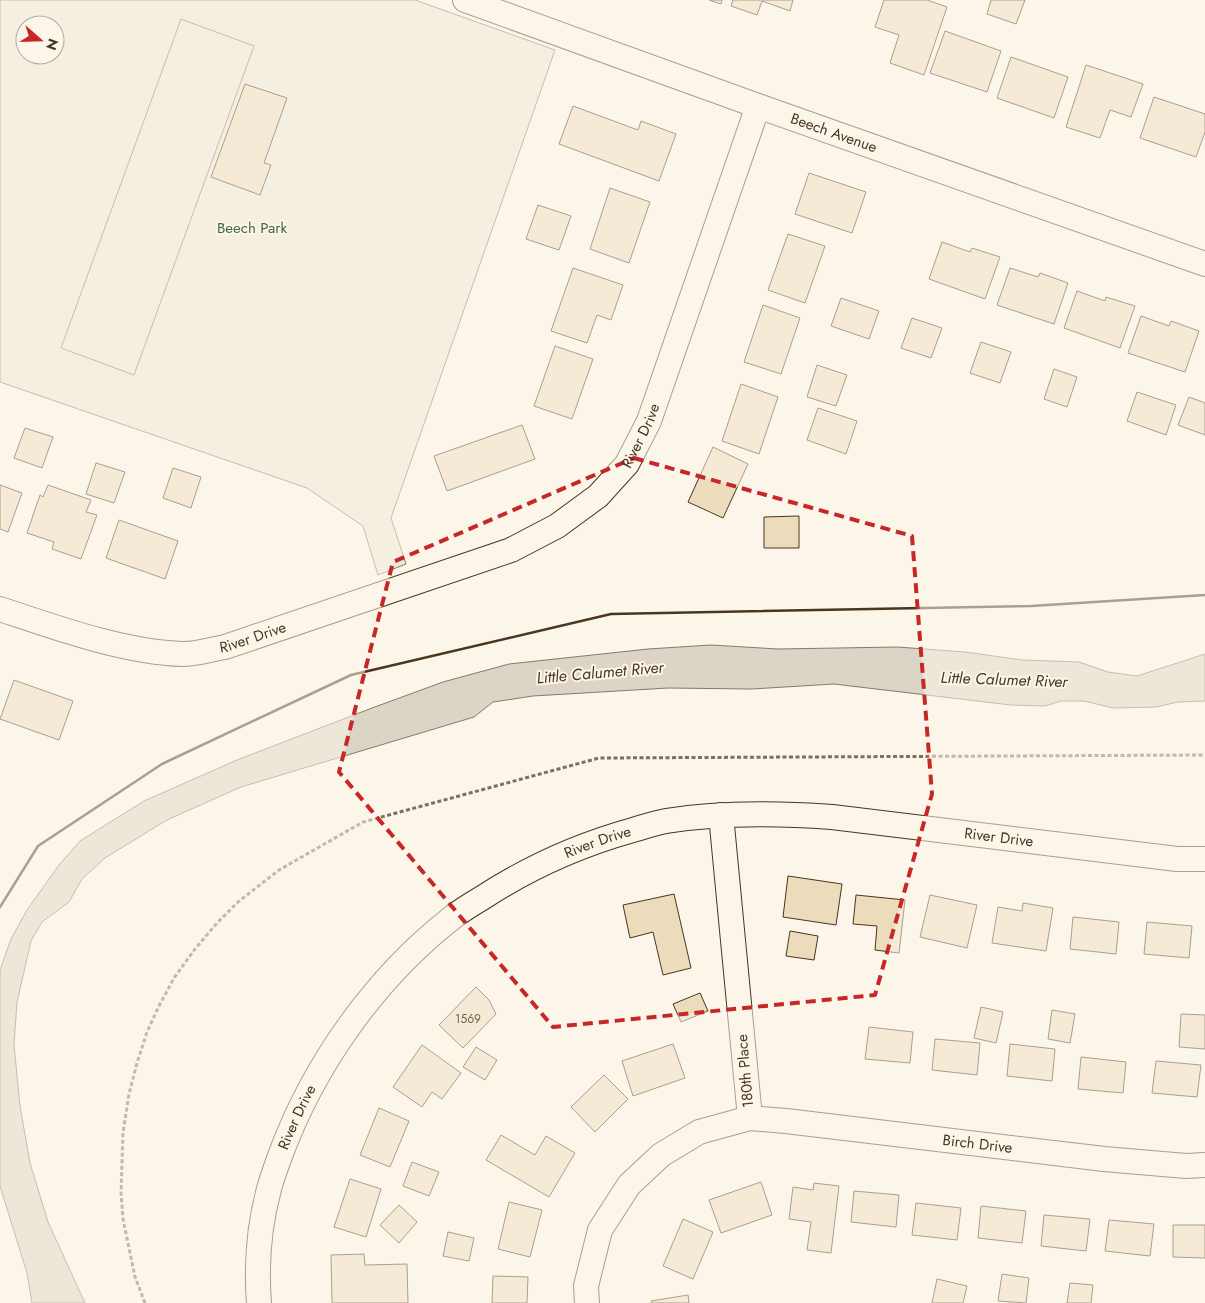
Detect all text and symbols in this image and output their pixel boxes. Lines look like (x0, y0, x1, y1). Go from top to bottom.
north arrow (15, 15, 65, 65)
text: N (41, 36, 64, 53)
street label: Beech Avenue (788, 107, 880, 158)
park label: Beech Park (217, 217, 287, 239)
street label: River Drive (616, 400, 665, 472)
street label: River Drive (218, 616, 289, 659)
water label: Little Calumet River (536, 655, 666, 690)
water label: Little Calumet River (940, 666, 1070, 693)
street label: River Drive (561, 820, 634, 864)
street label: River Drive (963, 822, 1035, 852)
house number: 1569 (455, 1010, 481, 1028)
street label: 180th Place (731, 1033, 759, 1109)
street label: River Drive (272, 1081, 322, 1153)
street label: Birch Drive (941, 1129, 1014, 1159)

